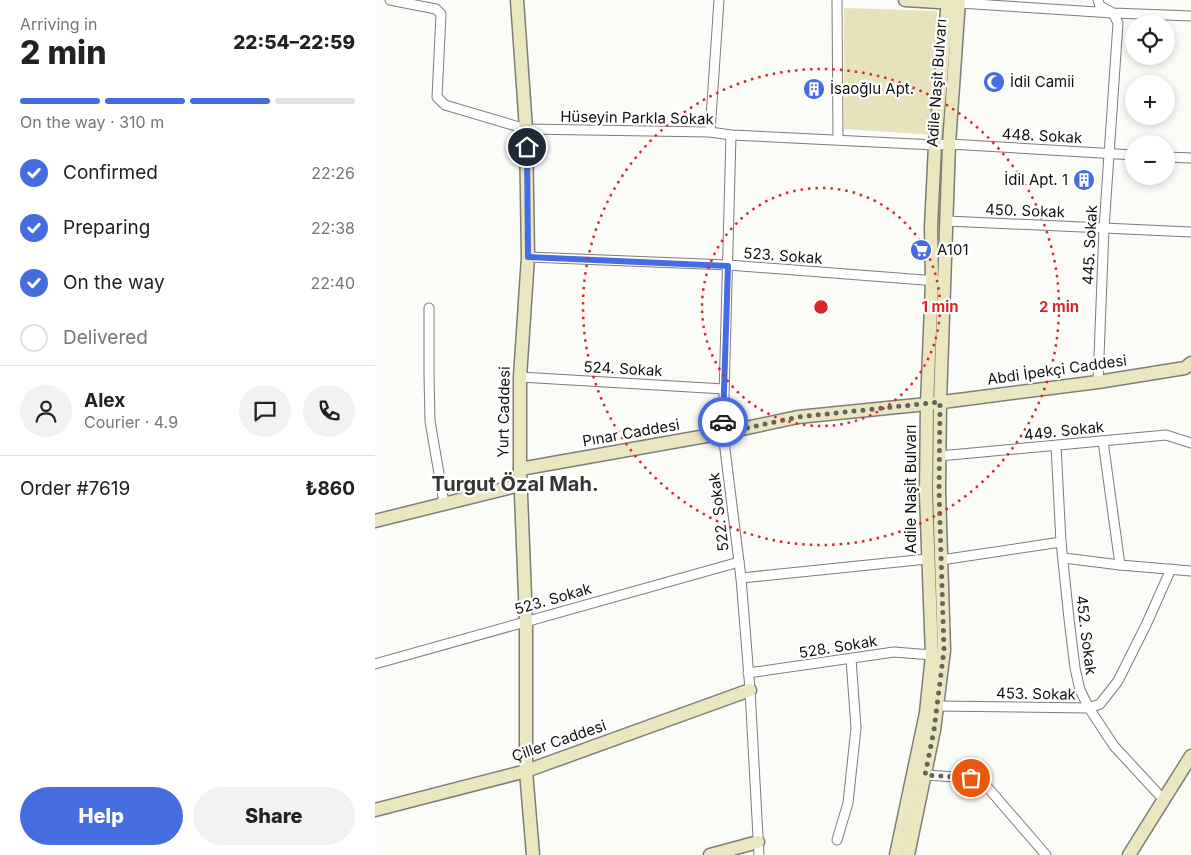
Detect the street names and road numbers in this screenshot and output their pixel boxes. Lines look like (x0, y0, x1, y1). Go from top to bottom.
street label: Adile Naşit Bulvarı (923, 18, 950, 148)
street label: Hüseyin Parkla Sokak (560, 107, 715, 128)
street label: 448. Sokak (1001, 124, 1083, 147)
street label: 450. Sokak (985, 200, 1066, 221)
street label: 445. Sokak (1078, 204, 1101, 285)
street label: 523. Sokak (743, 243, 824, 268)
street label: Abdi İpekçi Caddesi (986, 350, 1128, 389)
street label: 524. Sokak (583, 357, 664, 380)
street label: Yurt Caddesi (493, 366, 514, 458)
street label: Pınar Caddesi (581, 415, 681, 450)
street label: 449. Sokak (1023, 417, 1106, 444)
street label: Adile Naşit Bulvarı (901, 425, 920, 553)
street label: 522. Sokak (704, 471, 733, 553)
street label: 523. Sokak (512, 578, 594, 619)
street label: 452. Sokak (1072, 594, 1101, 677)
street label: 528. Sokak (797, 631, 879, 662)
street label: 453. Sokak (996, 683, 1077, 704)
street label: Çiller Caddesi (509, 716, 609, 766)

